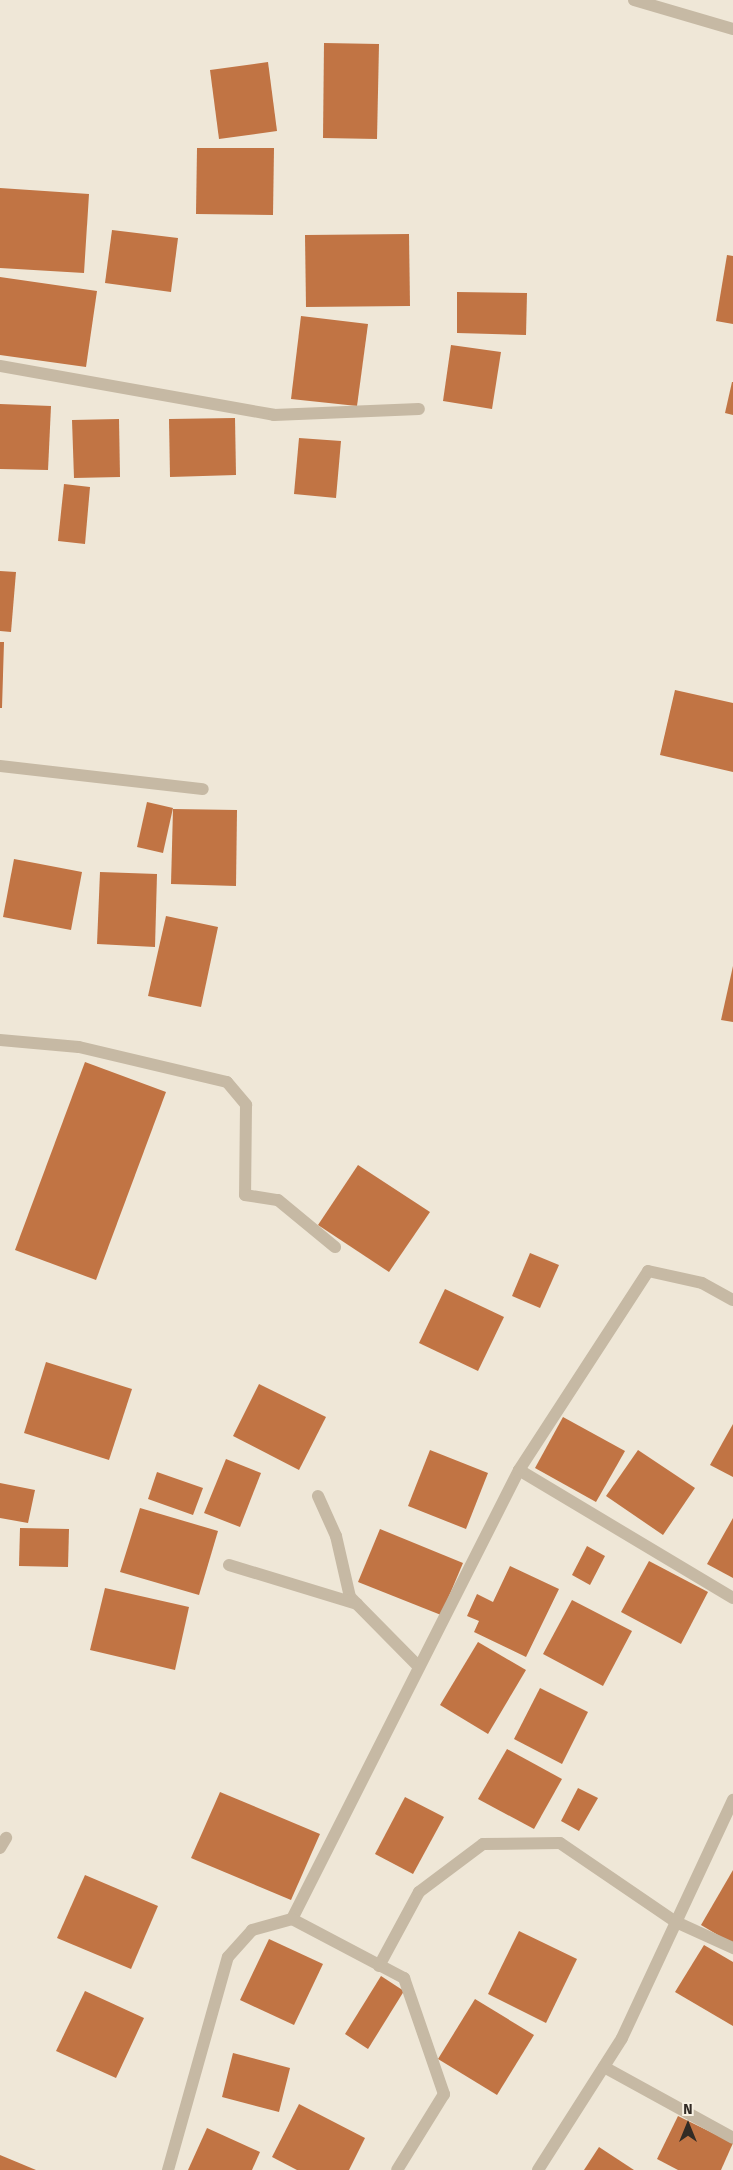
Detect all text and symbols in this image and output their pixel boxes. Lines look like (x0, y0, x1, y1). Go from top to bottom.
north arrow (663, 2100, 713, 2150)
text: N (683, 2101, 693, 2118)

